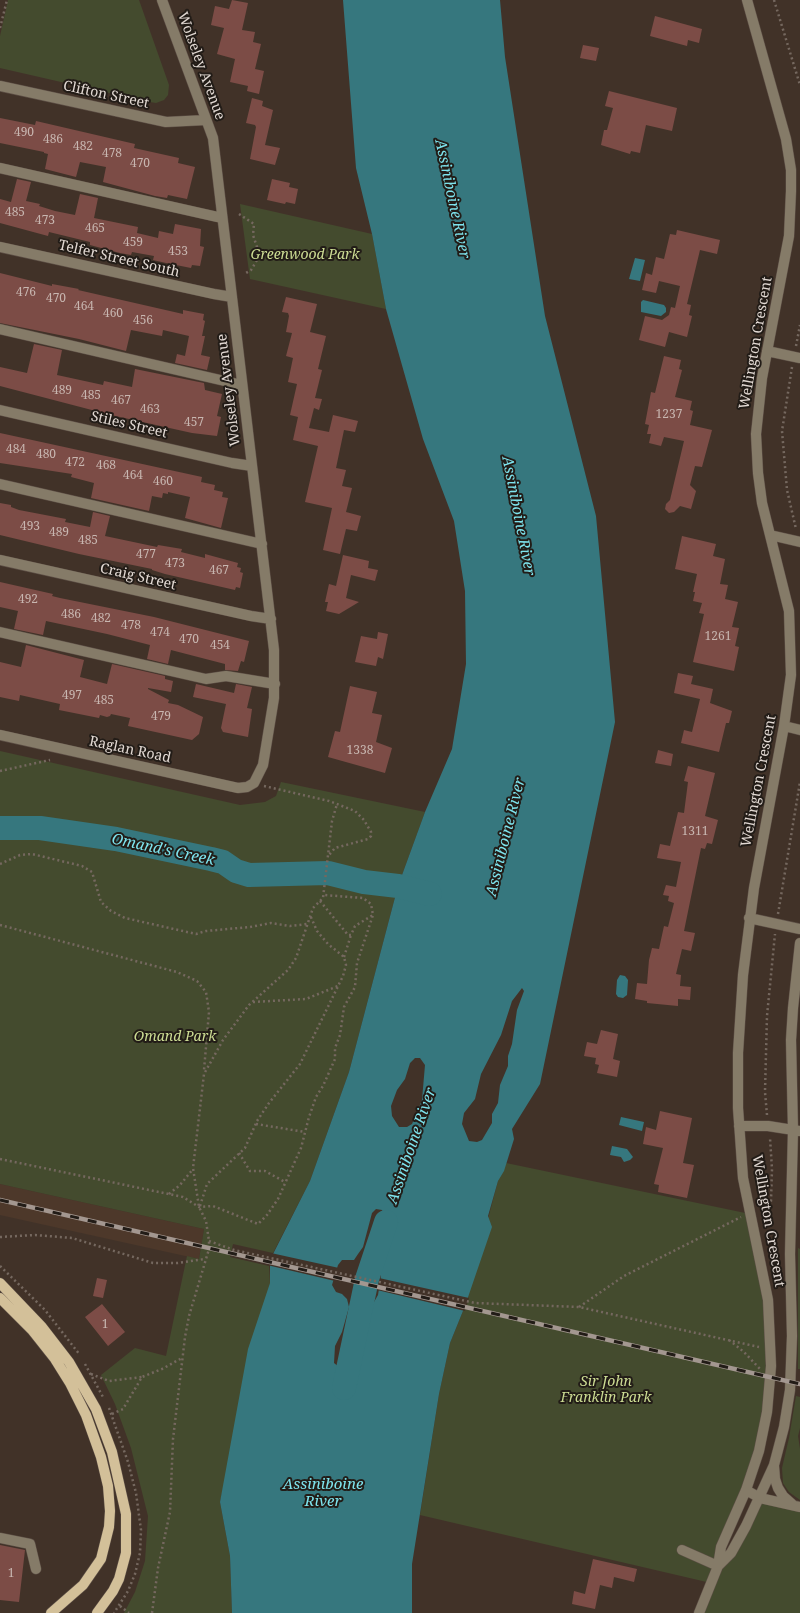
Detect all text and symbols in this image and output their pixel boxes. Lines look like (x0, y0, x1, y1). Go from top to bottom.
street label: Wolseley Avenue (174, 10, 228, 122)
street label: Clifton Street (62, 78, 150, 112)
house number: 490 (14, 126, 34, 140)
house number: 486 (43, 133, 63, 147)
water label: Assiniboine River (431, 138, 473, 260)
house number: 482 (73, 140, 93, 154)
house number: 478 (102, 147, 122, 161)
house number: 470 (130, 157, 150, 171)
house number: 485 (5, 206, 25, 220)
house number: 473 (35, 214, 55, 228)
house number: 465 (85, 222, 105, 236)
house number: 459 (123, 236, 143, 250)
street label: Telfer Street South (57, 237, 181, 281)
house number: 453 (168, 245, 188, 259)
park label: Greenwood Park (250, 247, 360, 263)
street label: Wellington Crescent (736, 276, 776, 410)
house number: 476 (16, 286, 36, 300)
house number: 470 (46, 292, 66, 306)
house number: 464 (74, 300, 94, 314)
house number: 460 (103, 307, 123, 321)
house number: 456 (133, 314, 153, 328)
street label: Wolseley Avenue (214, 333, 244, 447)
house number: 489 (52, 384, 72, 398)
house number: 485 (81, 389, 101, 403)
house number: 467 (111, 394, 131, 408)
house number: 463 (140, 403, 160, 417)
street label: Stiles Street (89, 408, 169, 442)
house number: 1237 (656, 408, 682, 422)
house number: 457 (184, 416, 204, 430)
house number: 484 (6, 443, 26, 457)
house number: 480 (36, 448, 56, 462)
water label: Assiniboine River (498, 455, 538, 577)
house number: 472 (65, 456, 85, 470)
house number: 468 (96, 459, 116, 473)
house number: 464 (123, 469, 143, 483)
house number: 460 (153, 475, 173, 489)
house number: 493 (20, 520, 40, 534)
house number: 489 (49, 526, 69, 540)
house number: 485 (78, 534, 98, 548)
house number: 477 (136, 548, 156, 562)
house number: 473 (165, 557, 185, 571)
street label: Craig Street (98, 560, 178, 594)
house number: 467 (209, 564, 229, 578)
house number: 492 (18, 593, 38, 607)
house number: 486 (61, 608, 81, 622)
house number: 482 (91, 612, 111, 626)
house number: 478 (121, 619, 141, 633)
house number: 474 (150, 626, 170, 640)
house number: 1261 (705, 630, 731, 644)
house number: 470 (179, 633, 199, 647)
house number: 454 (210, 639, 230, 653)
house number: 497 (62, 689, 82, 703)
house number: 485 (94, 694, 114, 708)
house number: 479 (151, 710, 171, 724)
street label: Wellington Crescent (738, 714, 780, 848)
street label: Raglan Road (88, 733, 172, 767)
house number: 1338 (347, 744, 373, 758)
water label: Assiniboine River (483, 776, 529, 898)
house number: 1311 (682, 825, 708, 839)
water label: Omand's Creek (110, 830, 216, 870)
park label: Omand Park (134, 1029, 216, 1045)
water label: Assiniboine River (384, 1086, 440, 1206)
street label: Wellington Crescent (748, 1154, 788, 1288)
house number: 1 (102, 1318, 108, 1332)
park label: Sir John Franklin Park (561, 1374, 651, 1406)
water label: Assiniboine River (283, 1476, 363, 1511)
house number: 1 (8, 1567, 14, 1581)

